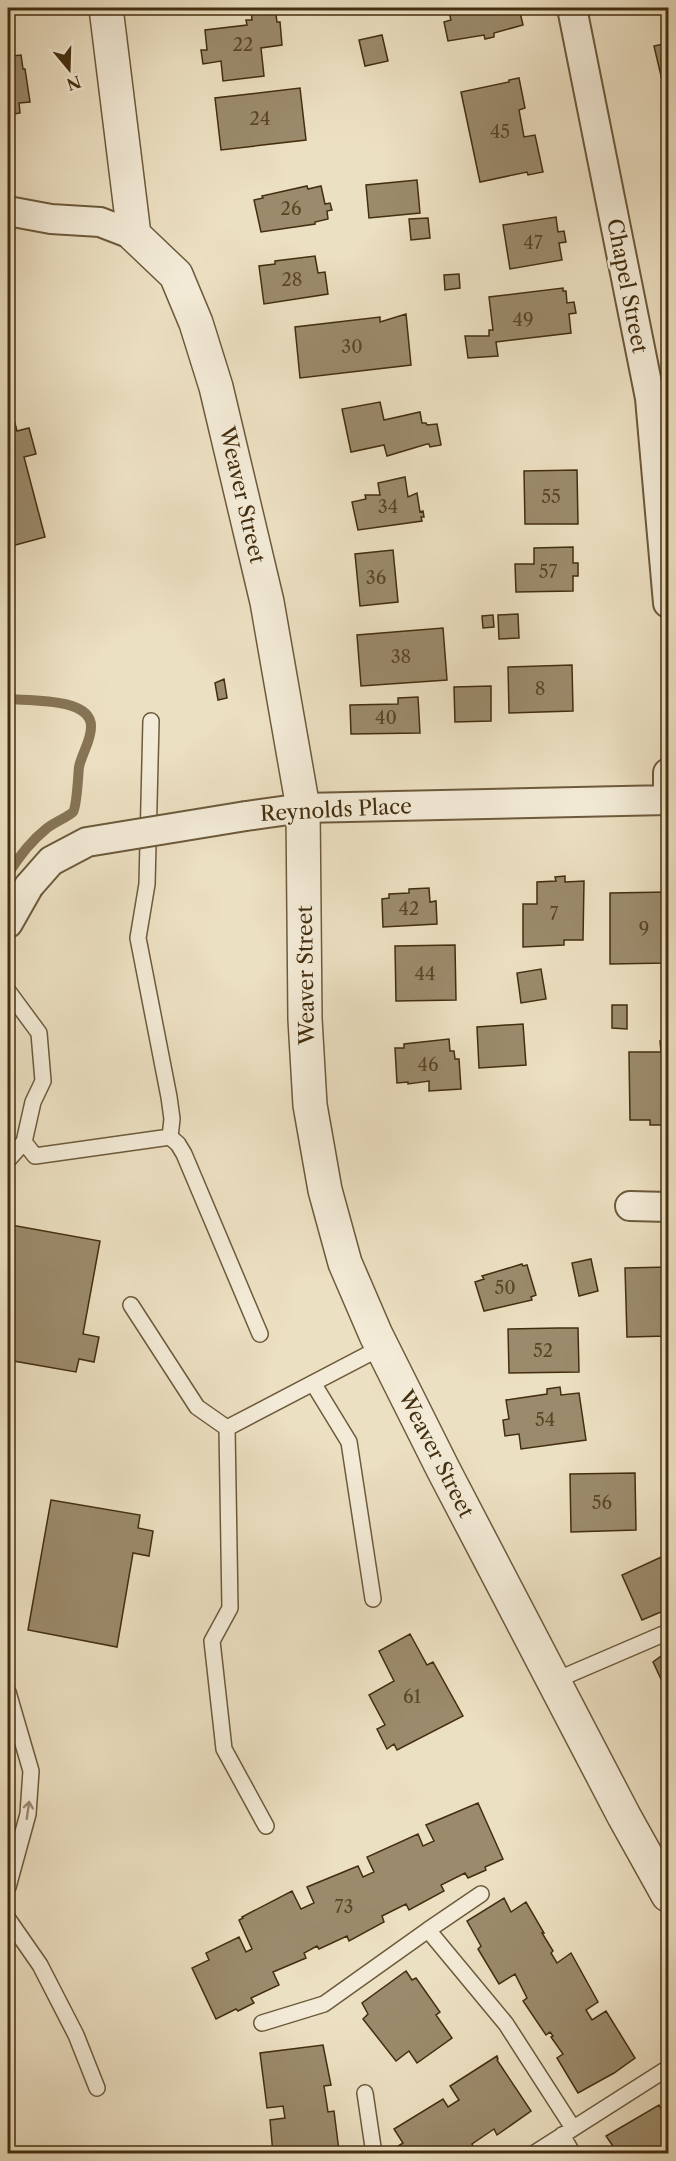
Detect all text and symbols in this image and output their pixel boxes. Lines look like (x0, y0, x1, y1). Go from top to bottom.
house number: 22 (233, 34, 253, 56)
north arrow (39, 39, 99, 99)
text: N (64, 71, 84, 95)
house number: 24 (250, 108, 270, 130)
house number: 45 (490, 121, 510, 143)
house number: 26 (281, 198, 301, 220)
street label: Chapel Street (602, 217, 653, 356)
house number: 47 (523, 232, 543, 254)
house number: 28 (281, 269, 303, 291)
house number: 49 (513, 309, 533, 331)
house number: 30 (341, 336, 363, 358)
street label: Weaver Street (214, 423, 270, 566)
house number: 55 (541, 486, 561, 508)
house number: 34 (378, 496, 398, 518)
house number: 57 (539, 561, 557, 583)
house number: 36 (366, 567, 386, 589)
house number: 38 (391, 646, 411, 668)
house number: 8 (535, 678, 545, 700)
house number: 40 (375, 707, 397, 729)
street label: Reynolds Place (259, 793, 413, 826)
house number: 42 (399, 898, 419, 920)
house number: 7 (550, 903, 559, 925)
street label: Weaver Street (292, 904, 319, 1046)
house number: 9 (639, 918, 649, 940)
house number: 44 (415, 963, 435, 985)
house number: 46 (418, 1054, 438, 1076)
house number: 50 (494, 1277, 516, 1299)
house number: 52 (533, 1340, 553, 1362)
street label: Weaver Street (393, 1385, 480, 1522)
house number: 54 (535, 1409, 555, 1431)
house number: 56 (592, 1492, 612, 1514)
house number: 61 (403, 1686, 421, 1708)
one-way arrow (22, 1801, 33, 1821)
house number: 73 (335, 1896, 353, 1918)

